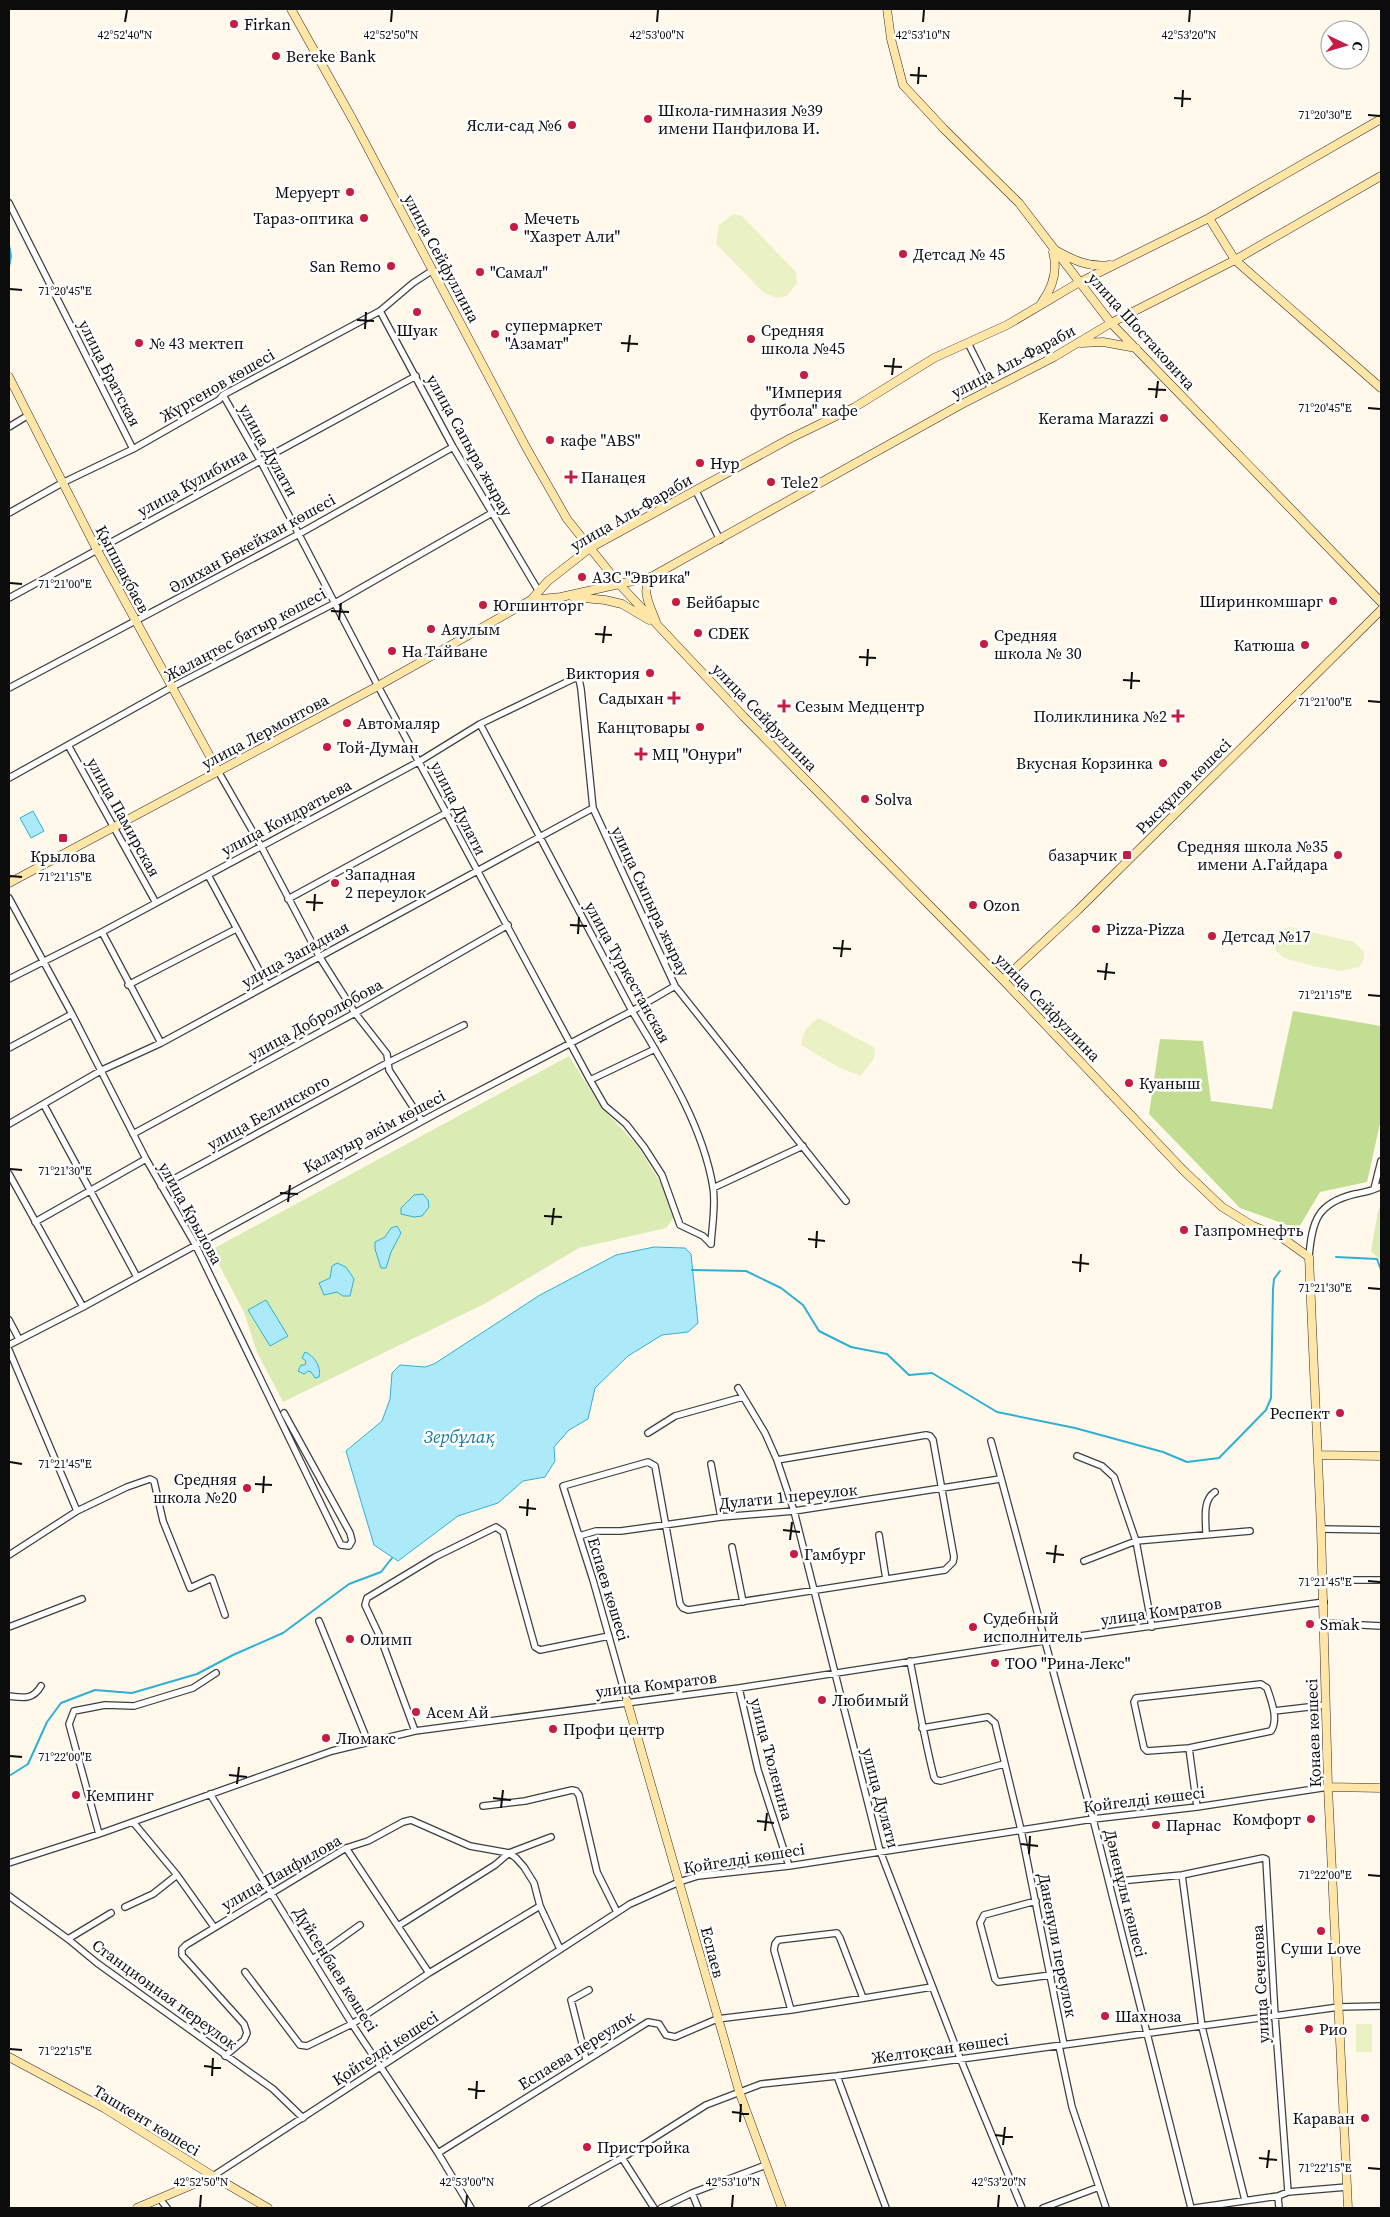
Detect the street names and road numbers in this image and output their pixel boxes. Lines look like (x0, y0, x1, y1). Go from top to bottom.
street label: улица Сейфуллина (399, 190, 486, 327)
street label: улица Шостаковича (1083, 267, 1201, 395)
street label: улица Братская (74, 316, 146, 430)
street label: улица Аль-Фараби (947, 319, 1079, 403)
street label: Жүргенов көшесі (156, 343, 279, 427)
street label: улица Сапыра жырау (422, 370, 519, 521)
street label: улица Дулати (234, 400, 304, 500)
street label: улица Кулибина (133, 442, 252, 521)
street label: улица Аль-Фараби (566, 468, 696, 556)
street label: Әлихан Бөкейхан көшесі (165, 488, 339, 598)
street label: Қыпшақбаев (91, 521, 155, 617)
street label: Жалаңтөс батыр көшесі (160, 582, 330, 686)
street label: улица Сейфуллина (707, 658, 823, 777)
street label: улица Лермонтова (198, 688, 333, 774)
street label: Рысқұлов көшесі (1130, 733, 1236, 839)
street label: улица Памирская (82, 753, 166, 881)
street label: улица Дулати (426, 757, 492, 859)
street label: улица Кондратьева (217, 773, 356, 861)
street label: улица Сыпыра жырау (607, 822, 696, 980)
street label: улица Туркестанская (580, 897, 676, 1047)
street label: улица Западная (237, 915, 353, 993)
street label: улица Сейфуллина (990, 948, 1106, 1067)
street label: улица Добролюбова (244, 972, 387, 1065)
street label: улица Белинского (203, 1069, 333, 1155)
street label: Қалауыр әкім көшесі (299, 1084, 449, 1178)
street label: улица Крылова (154, 1158, 229, 1269)
street label: Дулати 1 переулок (718, 1478, 858, 1514)
street label: Еспаев көшесі (583, 1534, 635, 1644)
street label: улица Комратов (1099, 1592, 1223, 1630)
street label: улица Комратов (594, 1666, 718, 1702)
street label: Қонаев көшесі (1300, 1678, 1326, 1788)
street label: улица Тюленина (745, 1695, 799, 1824)
street label: улица Дулати (857, 1745, 905, 1851)
street label: Қойгелді көшесі (1082, 1781, 1206, 1817)
street label: Дәненұлы көшесі (1099, 1827, 1153, 1960)
street label: улица Панфилова (217, 1828, 346, 1915)
street label: Қойгелді көшесі (682, 1838, 806, 1878)
street label: Даненули переулок (1033, 1871, 1083, 2019)
street label: Дүйсенбаев көшесі (289, 1902, 383, 2036)
street label: улица Сеченова (1246, 1923, 1274, 2044)
street label: Еспаев (696, 1924, 730, 1980)
street label: Станционная переулок (88, 1934, 242, 2054)
street label: Қойгелді көшесі (328, 2005, 443, 2091)
street label: Еспаева переулок (514, 2005, 638, 2095)
street label: Желтоқсан көшесі (870, 2027, 1010, 2069)
street label: Ташкент көшесі (89, 2079, 205, 2161)

